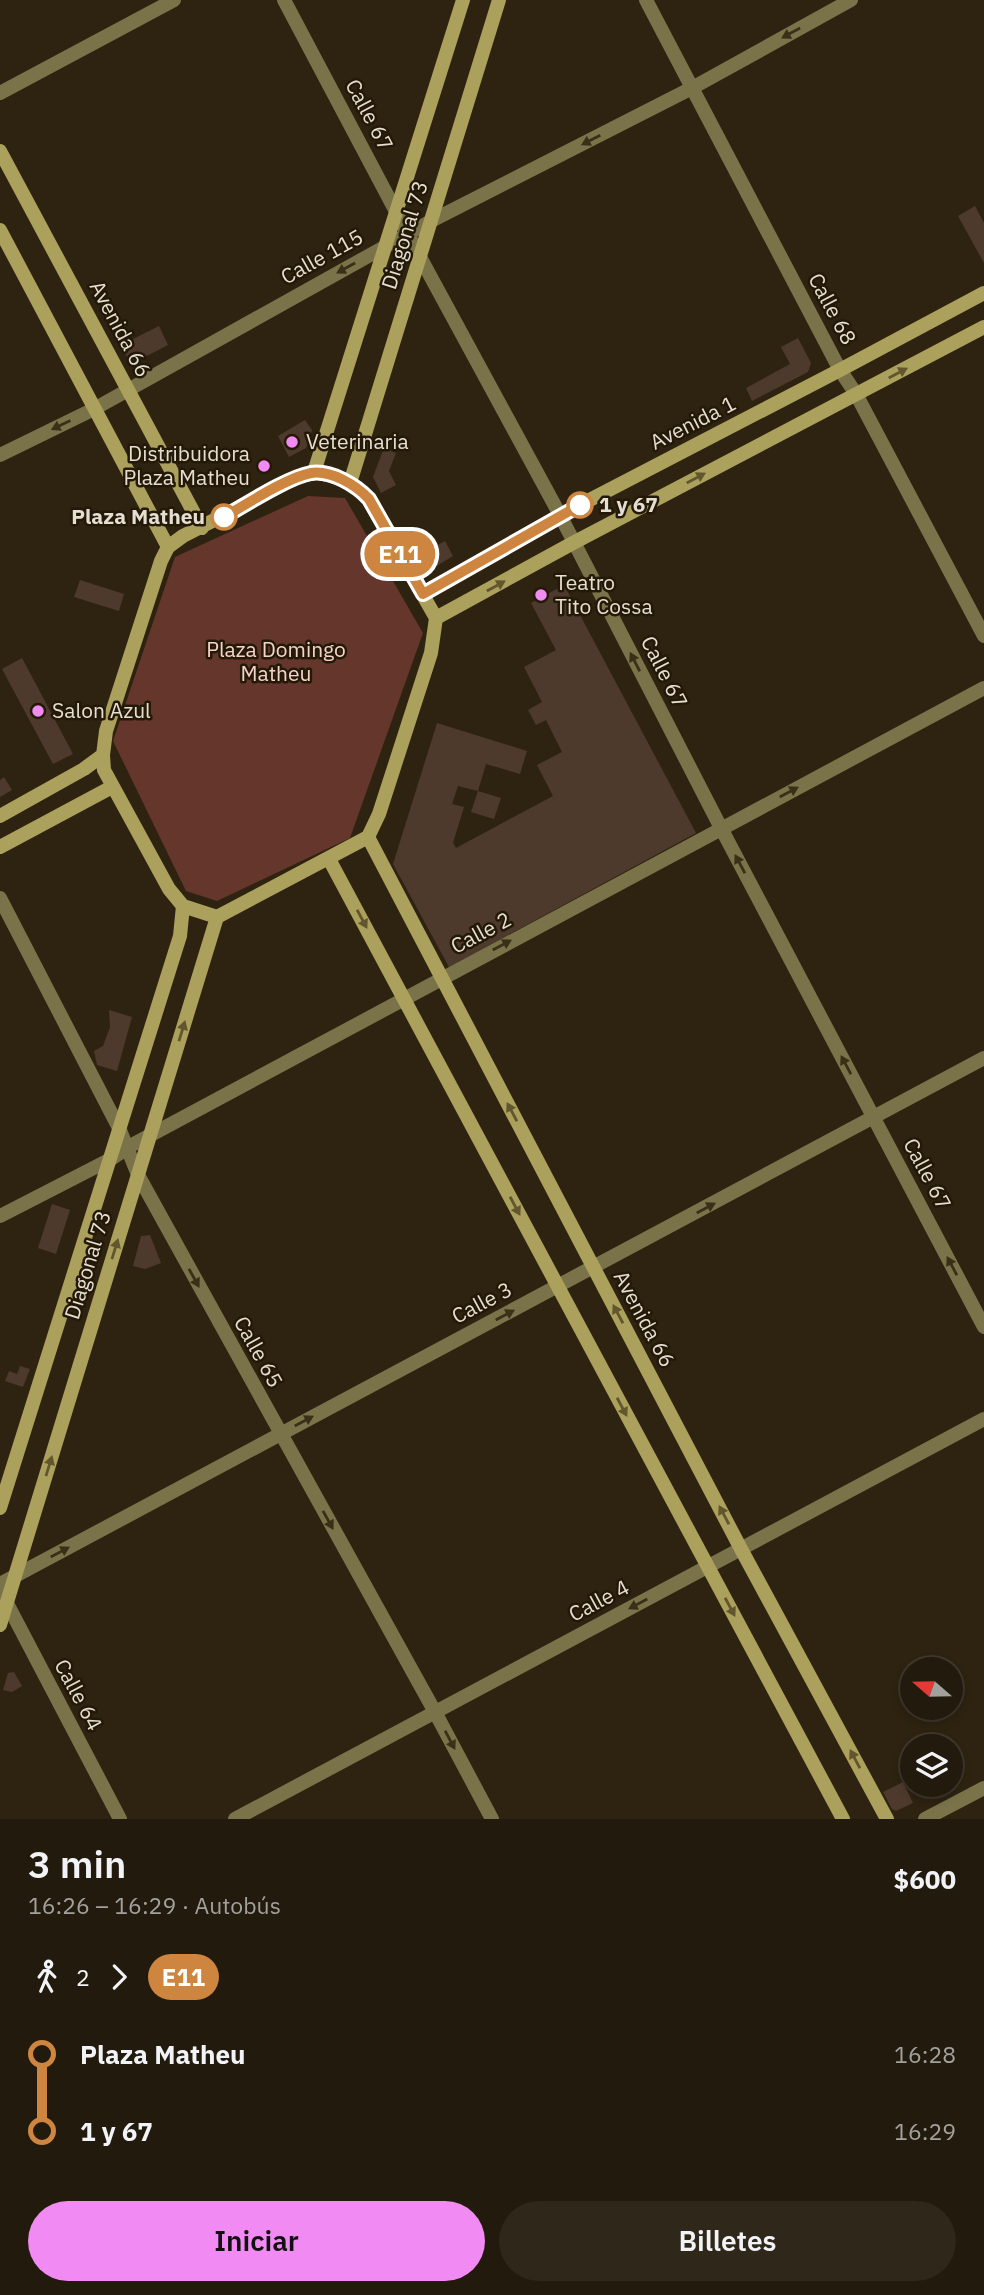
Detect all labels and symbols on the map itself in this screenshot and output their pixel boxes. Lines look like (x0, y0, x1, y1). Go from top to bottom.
one-way arrow (782, 27, 801, 39)
street label: Calle 67 (339, 74, 400, 155)
one-way arrow (581, 134, 601, 146)
street label: Diagonal 73 (374, 177, 434, 292)
street label: Calle 115 (275, 222, 368, 290)
one-way arrow (336, 262, 355, 274)
street label: Calle 68 (802, 268, 863, 349)
street label: Avenida 66 (84, 275, 158, 382)
one-way arrow (888, 367, 908, 379)
street label: Avenida 1 (645, 389, 740, 456)
one-way arrow (51, 420, 71, 431)
place label: Veterinaria (306, 427, 409, 455)
marker: Veterinaria (284, 434, 300, 450)
place label: Distribuidora Plaza Matheu (123, 439, 250, 491)
marker: Distribuidora Plaza Matheu (256, 458, 272, 474)
one-way arrow (686, 473, 706, 484)
place label: 1 y 67 (599, 490, 658, 518)
marker: 1 y 67 (567, 492, 593, 518)
place label: Plaza Matheu (71, 502, 205, 530)
marker: Plaza Matheu (211, 504, 237, 530)
line badge: E11 (360, 531, 440, 577)
place label: Teatro Tito Cossa (555, 568, 653, 620)
one-way arrow (486, 580, 506, 592)
marker: Teatro Tito Cossa (533, 587, 549, 603)
street label: Calle 67 (635, 631, 695, 712)
park label: Plaza Domingo Matheu (206, 635, 346, 687)
one-way arrow (629, 652, 641, 672)
place label: Salon Azul (52, 696, 151, 724)
marker: Salon Azul (30, 703, 46, 719)
one-way arrow (779, 786, 799, 798)
one-way arrow (734, 854, 746, 874)
street label: Calle 2 (445, 905, 516, 960)
one-way arrow (356, 909, 367, 929)
one-way arrow (492, 940, 512, 951)
one-way arrow (177, 1020, 188, 1041)
one-way arrow (840, 1055, 852, 1075)
one-way arrow (507, 1102, 519, 1122)
street label: Calle 67 (897, 1133, 958, 1214)
one-way arrow (509, 1196, 521, 1216)
one-way arrow (696, 1202, 716, 1213)
street label: Diagonal 73 (57, 1207, 117, 1322)
one-way arrow (111, 1238, 121, 1259)
one-way arrow (946, 1256, 958, 1276)
street label: Avenida 66 (608, 1265, 682, 1372)
one-way arrow (188, 1268, 200, 1288)
street label: Calle 3 (446, 1275, 517, 1330)
one-way arrow (612, 1304, 624, 1324)
one-way arrow (495, 1309, 515, 1320)
street label: Calle 65 (228, 1311, 290, 1392)
one-way arrow (616, 1397, 628, 1417)
one-way arrow (294, 1416, 314, 1427)
one-way arrow (44, 1455, 54, 1476)
one-way arrow (718, 1505, 730, 1525)
one-way arrow (322, 1510, 334, 1530)
one-way arrow (51, 1546, 70, 1558)
street label: Calle 4 (563, 1573, 634, 1628)
one-way arrow (724, 1597, 735, 1617)
one-way arrow (628, 1598, 648, 1610)
street label: Calle 64 (48, 1654, 109, 1735)
north arrow (900, 1657, 962, 1720)
one-way arrow (444, 1730, 456, 1750)
one-way arrow (849, 1749, 860, 1769)

